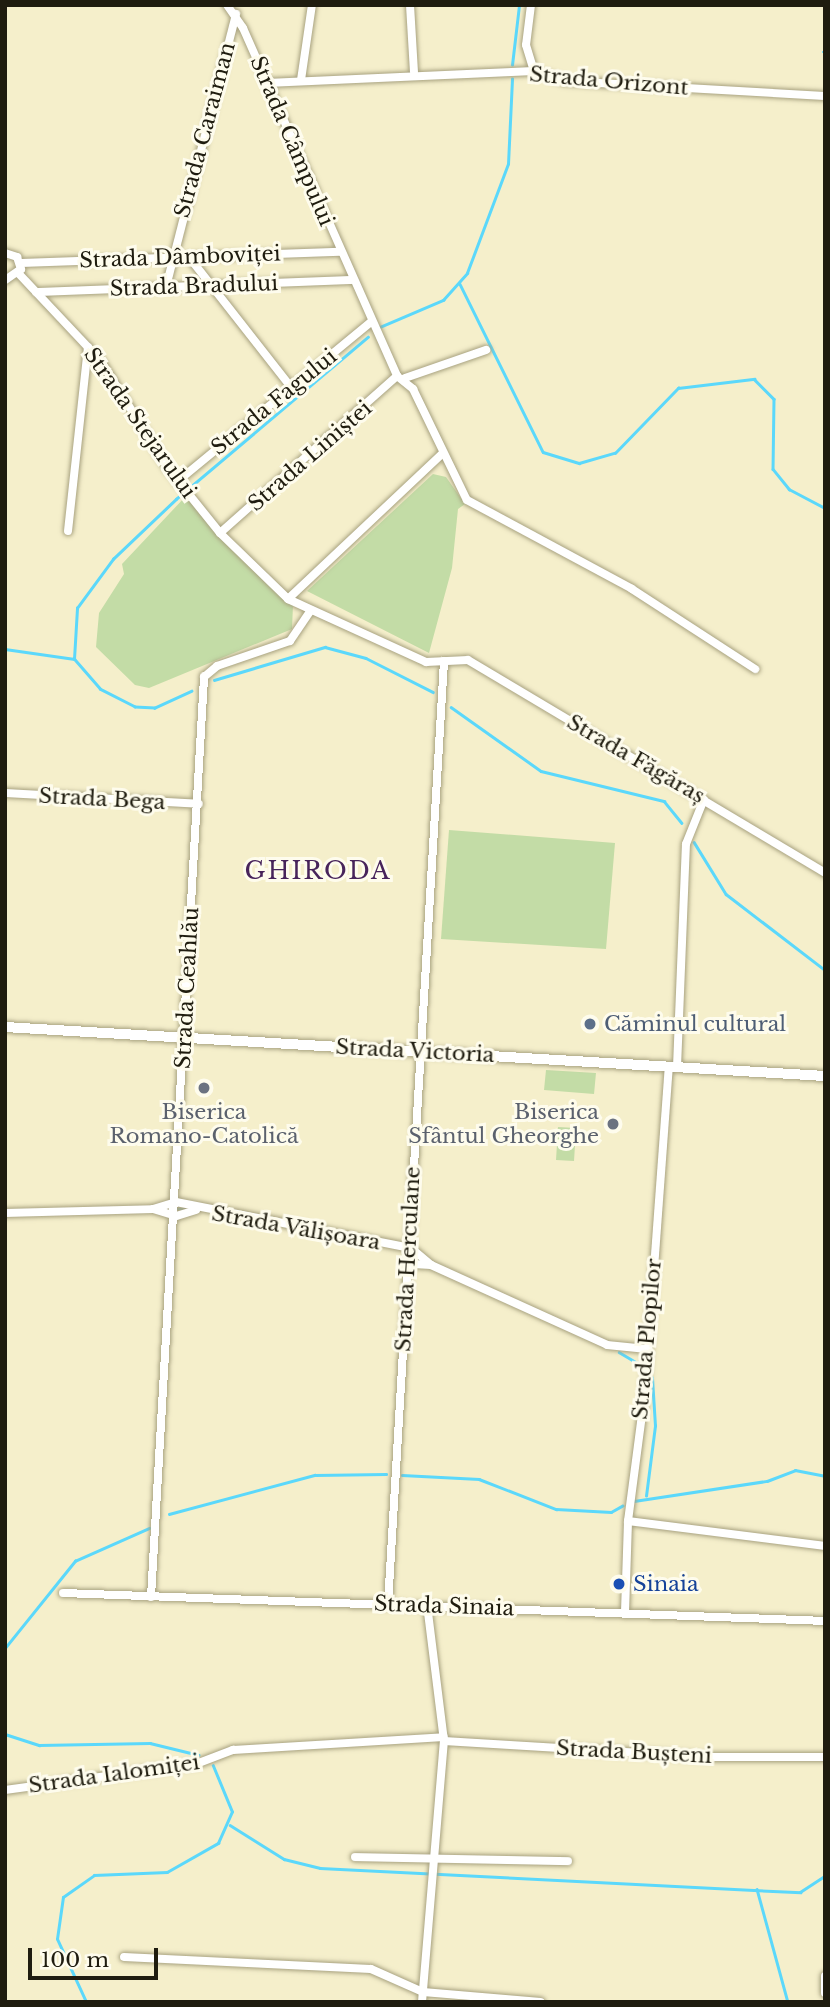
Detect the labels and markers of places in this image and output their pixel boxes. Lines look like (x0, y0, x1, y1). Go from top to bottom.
place label: Căminul cultural (604, 1011, 786, 1037)
marker: Căminul cultural (582, 1016, 598, 1032)
marker: Biserica Romano-Catolică (196, 1080, 212, 1096)
place label: Biserica Romano-Catolică (109, 1099, 299, 1149)
place label: Biserica Sfântul Gheorghe (408, 1099, 599, 1149)
marker: Biserica Sfântul Gheorghe (605, 1116, 621, 1132)
place label: Sinaia (633, 1571, 699, 1597)
marker: Sinaia (611, 1576, 627, 1592)

